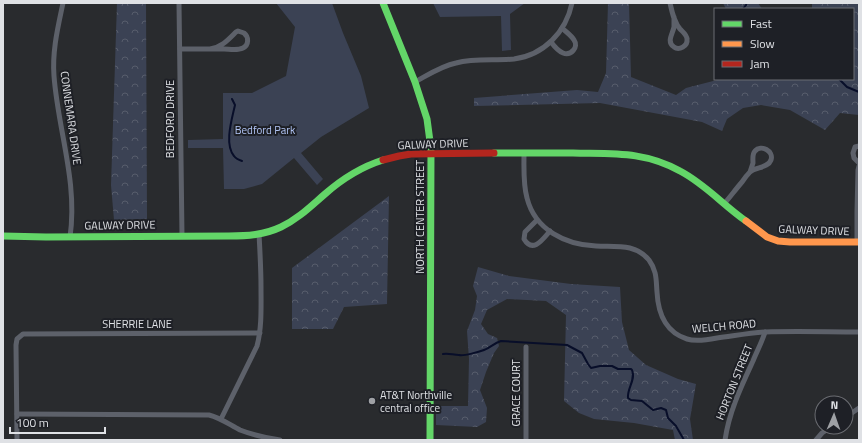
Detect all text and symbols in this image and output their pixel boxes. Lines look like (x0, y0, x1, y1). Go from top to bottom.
legend (714, 8, 854, 80)
text: Fast (750, 14, 773, 33)
text: Slow (750, 34, 775, 53)
text: Jam (750, 54, 770, 73)
street label: CONNEMARA DRIVE (56, 70, 86, 166)
street label: BEDFORD DRIVE (162, 80, 178, 158)
park label: Bedford Park (235, 122, 296, 138)
street label: GALWAY DRIVE (397, 135, 469, 153)
street label: NORTH CENTER STREET (412, 160, 428, 274)
street label: GALWAY DRIVE (84, 216, 156, 234)
street label: GALWAY DRIVE (778, 221, 850, 239)
street label: WELCH ROAD (691, 315, 757, 337)
street label: SHERRIE LANE (102, 316, 172, 332)
street label: HORTON STREET (712, 341, 757, 422)
street label: GRACE COURT (508, 359, 524, 427)
place label: AT&T Northville central office (380, 387, 452, 416)
north arrow (814, 395, 854, 435)
marker: AT&T Northville central office (367, 396, 377, 406)
text: N (830, 397, 838, 413)
scale bar (10, 409, 105, 435)
text: 100 m (16, 413, 49, 432)

